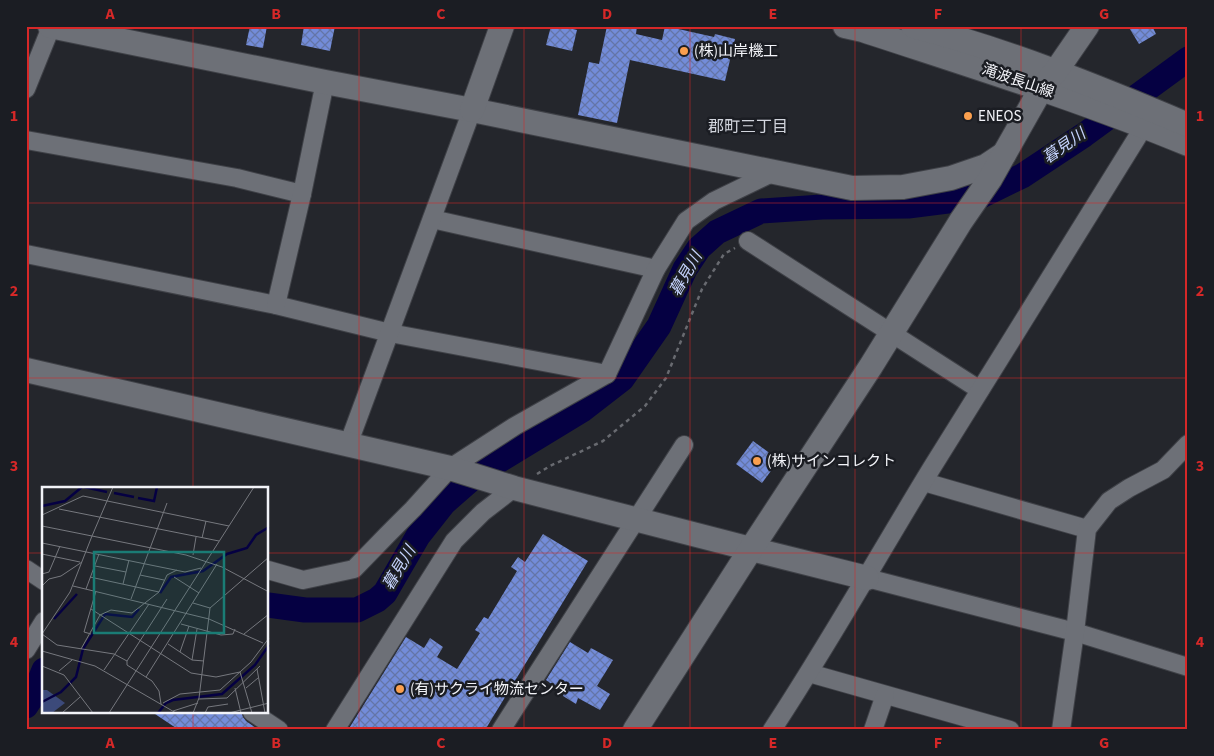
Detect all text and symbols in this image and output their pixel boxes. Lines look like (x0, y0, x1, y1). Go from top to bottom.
text: A (104, 3, 115, 25)
text: B (271, 3, 281, 25)
text: C (436, 3, 446, 25)
text: D (602, 3, 612, 25)
text: E (769, 3, 777, 25)
text: F (934, 3, 942, 25)
text: G (1099, 3, 1109, 25)
place label: (株)山岸機工 (694, 41, 778, 62)
marker: (株)山岸機工 (678, 45, 690, 57)
street label: 滝波長山線 (979, 59, 1057, 103)
text: 1 (10, 105, 18, 127)
text: 1 (1196, 105, 1204, 127)
place label: ENEOS (978, 106, 1022, 127)
marker: ENEOS (962, 110, 974, 122)
district label: 郡町三丁目 (708, 116, 788, 138)
water label: 暮見川 (1038, 122, 1092, 169)
water label: 暮見川 (664, 246, 709, 300)
text: 2 (10, 280, 18, 302)
text: 2 (1196, 280, 1204, 302)
place label: (株)サインコレクト (767, 451, 896, 472)
text: 3 (10, 455, 18, 477)
marker: (株)サインコレクト (751, 455, 763, 467)
text: 3 (1196, 455, 1204, 477)
inset map (42, 487, 269, 714)
water label: 暮見川 (377, 540, 422, 594)
text: 4 (10, 631, 19, 653)
text: 4 (1196, 631, 1205, 653)
place label: (有)サクライ物流センター (410, 679, 584, 700)
marker: (有)サクライ物流センター (394, 683, 406, 695)
text: A (104, 732, 115, 754)
text: B (271, 732, 281, 754)
text: C (436, 732, 446, 754)
text: D (602, 732, 612, 754)
text: E (769, 732, 777, 754)
text: F (934, 732, 942, 754)
text: G (1099, 732, 1109, 754)

